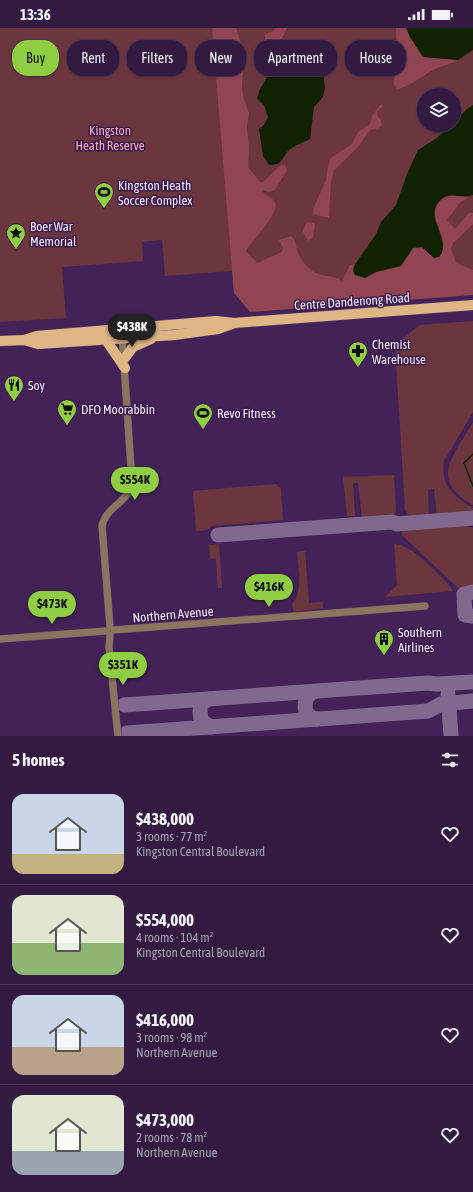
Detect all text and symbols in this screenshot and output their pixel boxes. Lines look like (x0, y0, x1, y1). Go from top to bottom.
text: 13:36 (20, 6, 51, 23)
chip: Buy (12, 40, 59, 76)
chip: Rent (67, 40, 119, 76)
chip: Filters (127, 40, 187, 76)
chip: New (195, 40, 246, 76)
chip: Apartment (254, 40, 337, 76)
chip: House (345, 40, 406, 76)
map controls (417, 88, 461, 132)
button: layers (417, 88, 461, 132)
park label: Kingston Heath Reserve (75, 123, 145, 153)
place label: Kingston Heath Soccer Complex (118, 178, 193, 208)
sports icon: Kingston Heath Soccer Complex (93, 181, 115, 209)
place label: Boer War Memorial (30, 219, 77, 249)
place icon: Boer War Memorial (5, 222, 27, 250)
street label: Centre Dandenong Road (294, 290, 410, 313)
pin: $438K (104, 314, 160, 348)
text: $438K (117, 319, 147, 334)
place label: Chemist Warehouse (372, 337, 426, 367)
pharmacy icon: Chemist Warehouse (347, 340, 369, 368)
restaurant icon: Soy (3, 374, 25, 402)
place label: Soy (28, 378, 45, 393)
supermarket icon: DFO Moorabbin (56, 398, 78, 426)
place label: DFO Moorabbin (81, 402, 155, 417)
sports icon: Revo Fitness (192, 402, 214, 430)
place label: Revo Fitness (217, 406, 276, 421)
pin: $554K (107, 467, 163, 501)
text: $554K (120, 472, 150, 487)
pin: $416K (241, 574, 297, 608)
text: $416K (254, 579, 284, 594)
pin: $473K (24, 591, 80, 625)
text: $473K (37, 596, 67, 611)
street label: Northern Avenue (132, 603, 214, 626)
place label: Southern Airlines (398, 625, 442, 655)
building icon: Southern Airlines (373, 628, 395, 656)
pin: $351K (95, 652, 151, 686)
text: $351K (108, 657, 138, 672)
icon: filters (439, 749, 461, 771)
text: 5 homes (12, 750, 65, 770)
text: $438,000 (136, 809, 194, 829)
icon: home (44, 810, 92, 858)
icon: heart (439, 823, 461, 845)
text: 3 rooms · 77 m² (136, 829, 207, 844)
text: Kingston Central Boulevard (136, 844, 265, 859)
text: $554,000 (136, 910, 194, 930)
icon: home (44, 911, 92, 959)
icon: heart (439, 924, 461, 946)
text: 4 rooms · 104 m² (136, 930, 213, 945)
text: Kingston Central Boulevard (136, 945, 265, 960)
text: $416,000 (136, 1010, 194, 1030)
icon: home (44, 1011, 92, 1059)
icon: heart (439, 1024, 461, 1046)
text: 3 rooms · 98 m² (136, 1030, 207, 1045)
text: Northern Avenue (136, 1045, 217, 1060)
text: $473,000 (136, 1110, 194, 1130)
icon: home (44, 1111, 92, 1159)
icon: heart (439, 1124, 461, 1146)
text: 2 rooms · 78 m² (136, 1130, 207, 1145)
text: Northern Avenue (136, 1145, 217, 1160)

